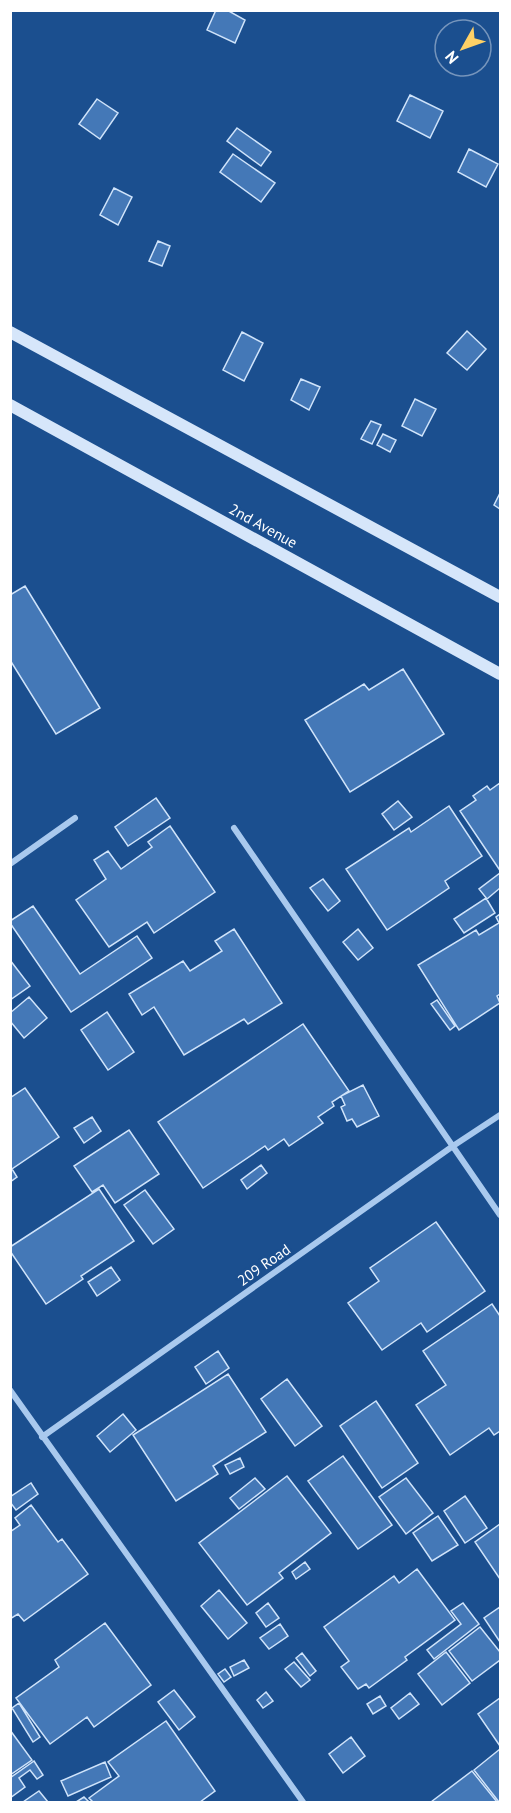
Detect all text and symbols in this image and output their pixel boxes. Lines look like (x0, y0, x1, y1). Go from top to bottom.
north arrow (433, 18, 493, 78)
text: N (440, 47, 463, 68)
street label: 2nd Avenue (226, 499, 301, 552)
street label: 209 Road (234, 1240, 294, 1290)

